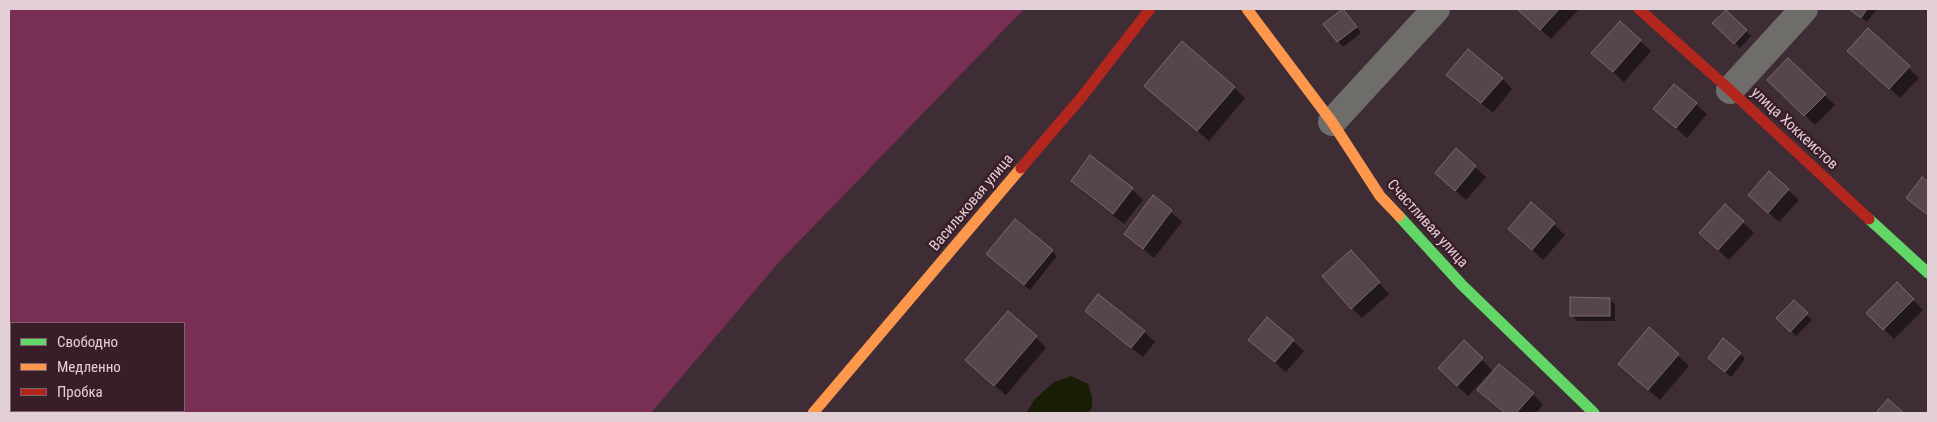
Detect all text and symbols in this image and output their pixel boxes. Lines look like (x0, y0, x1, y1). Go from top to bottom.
street label: улица Хоккеистов (1747, 84, 1841, 174)
street label: Васильковая улица (926, 151, 1018, 255)
street label: Счастливая улица (1383, 176, 1471, 272)
legend (10, 322, 185, 412)
text: Свободно (57, 333, 118, 351)
text: Медленно (57, 358, 121, 376)
text: Пробка (57, 383, 103, 401)

